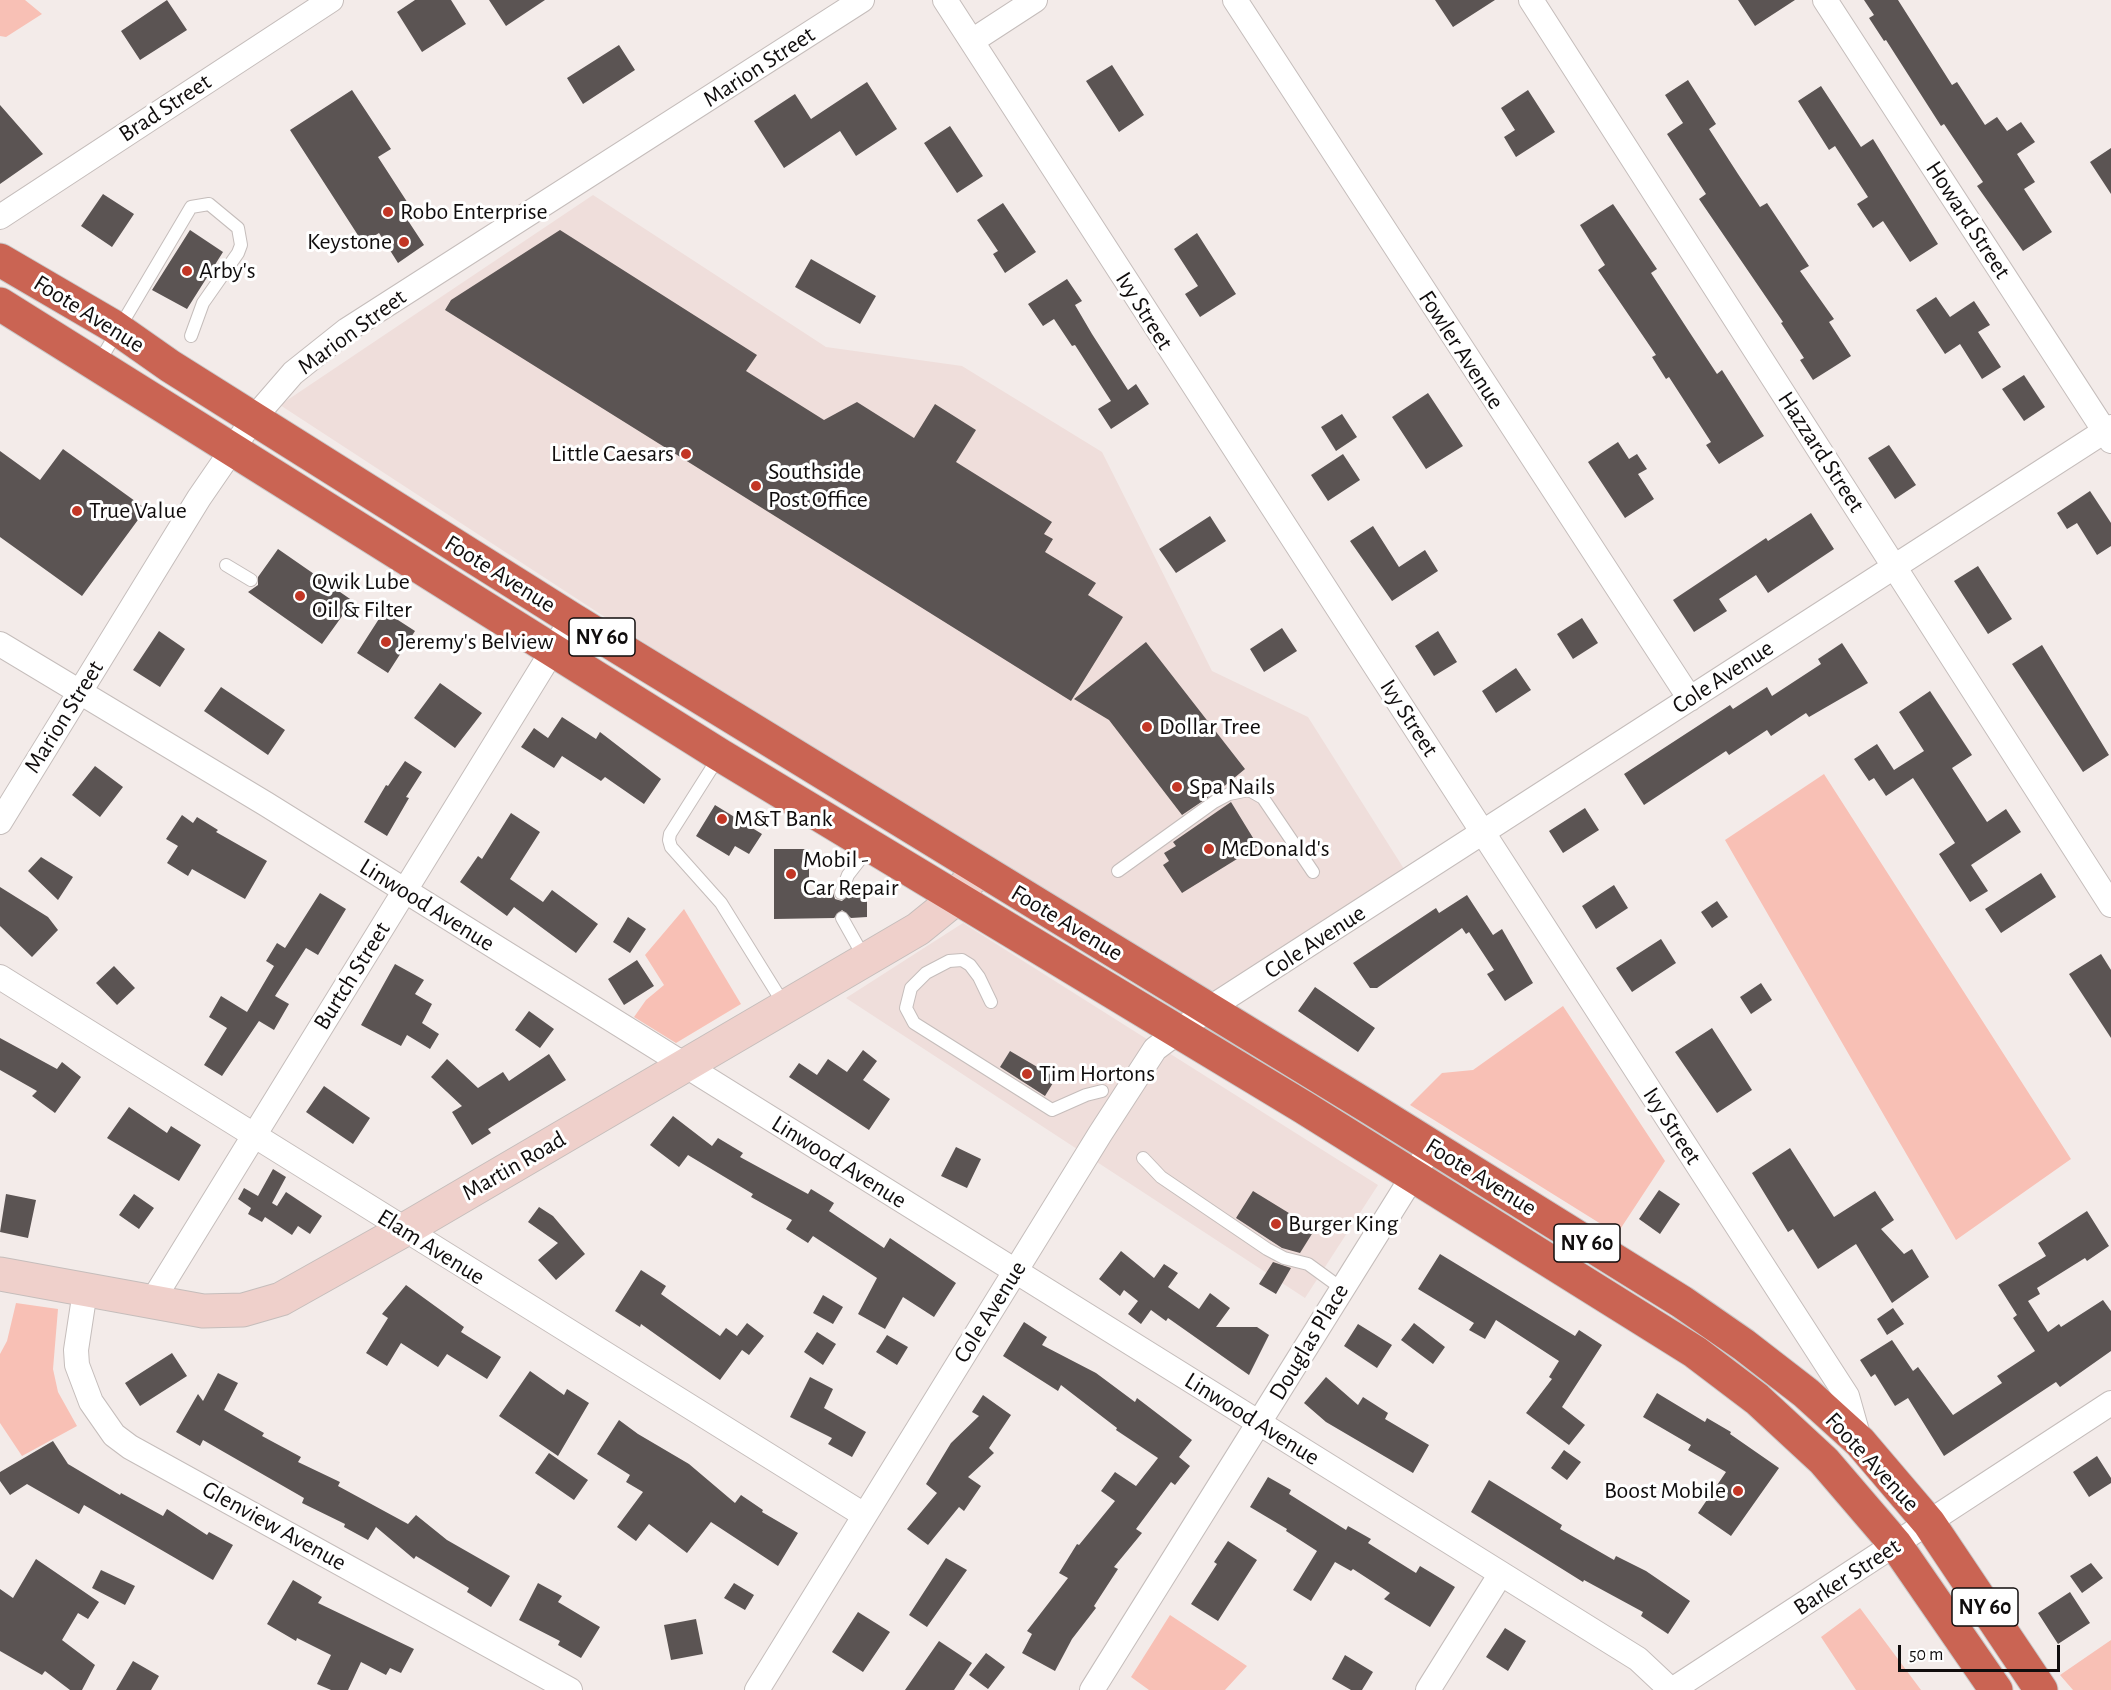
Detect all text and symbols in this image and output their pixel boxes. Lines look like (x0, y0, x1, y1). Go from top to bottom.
street label: Marion Street (698, 20, 820, 114)
street label: Brad Street (113, 68, 217, 148)
street label: Howard Street (1919, 156, 2017, 284)
place label: Robo Enterprise (400, 198, 548, 226)
marker: Robo Enterprise (381, 205, 395, 219)
place label: Keystone (307, 228, 392, 256)
marker: Keystone (397, 235, 411, 249)
place label: Arby's (199, 257, 256, 285)
marker: Arby's (180, 264, 194, 278)
street label: Ivy Street (1109, 267, 1179, 355)
street label: Foote Avenue (28, 269, 150, 359)
street label: Marion Street (292, 283, 412, 381)
street label: Fowler Avenue (1412, 285, 1510, 415)
street label: Hazzard Street (1771, 386, 1871, 518)
place label: Little Caesars (551, 440, 674, 468)
marker: Little Caesars (679, 447, 693, 461)
place label: Southside Post Office (768, 458, 868, 514)
marker: Southside Post Office (749, 479, 763, 493)
place label: True Value (89, 497, 187, 525)
marker: True Value (70, 504, 84, 518)
street label: Foote Avenue (439, 529, 561, 619)
place label: Qwik Lube Oil & Filter (312, 568, 412, 624)
marker: Qwik Lube Oil & Filter (293, 589, 307, 603)
road number: NY 60 (569, 618, 635, 656)
place label: Jeremy's Belview (398, 628, 553, 656)
street label: Cole Avenue (1667, 634, 1779, 720)
marker: Jeremy's Belview (379, 635, 393, 649)
street label: Marion Street (18, 655, 110, 779)
street label: Ivy Street (1373, 674, 1445, 762)
place label: Dollar Tree (1159, 713, 1261, 741)
marker: Dollar Tree (1140, 720, 1154, 734)
place label: Spa Nails (1189, 773, 1275, 801)
marker: Spa Nails (1170, 780, 1184, 794)
place label: M&T Bank (734, 805, 832, 833)
marker: M&T Bank (715, 812, 729, 826)
place label: McDonald's (1221, 835, 1330, 863)
marker: McDonald's (1202, 842, 1216, 856)
place label: Mobil - Car Repair (803, 846, 898, 902)
street label: Linwood Avenue (354, 852, 500, 958)
marker: Mobil - Car Repair (784, 867, 798, 881)
street label: Foote Avenue (1006, 878, 1128, 968)
street label: Cole Avenue (1259, 899, 1371, 985)
street label: Burtch Street (307, 917, 397, 1035)
place label: Tim Hortons (1039, 1060, 1155, 1088)
marker: Tim Hortons (1020, 1067, 1034, 1081)
street label: Ivy Street (1636, 1082, 1708, 1170)
street label: Linwood Avenue (766, 1109, 912, 1215)
street label: Martin Road (457, 1125, 571, 1207)
street label: Foote Avenue (1420, 1132, 1542, 1222)
street label: Elam Avenue (372, 1203, 490, 1291)
place label: Burger King (1288, 1210, 1398, 1238)
marker: Burger King (1269, 1217, 1283, 1231)
road number: NY 60 (1554, 1224, 1620, 1262)
street label: Cole Avenue (947, 1256, 1033, 1368)
street label: Douglas Place (1263, 1279, 1355, 1405)
street label: Linwood Avenue (1179, 1366, 1325, 1472)
street label: Foote Avenue (1819, 1406, 1925, 1518)
street label: Glenview Avenue (197, 1475, 351, 1577)
place label: Boost Mobile (1604, 1477, 1726, 1505)
marker: Boost Mobile (1731, 1484, 1745, 1498)
street label: Barker Street (1788, 1532, 1906, 1622)
road number: NY 60 (1952, 1588, 2018, 1626)
scale bar (1901, 1633, 2063, 1671)
text: 50 m (1909, 1646, 1943, 1664)

